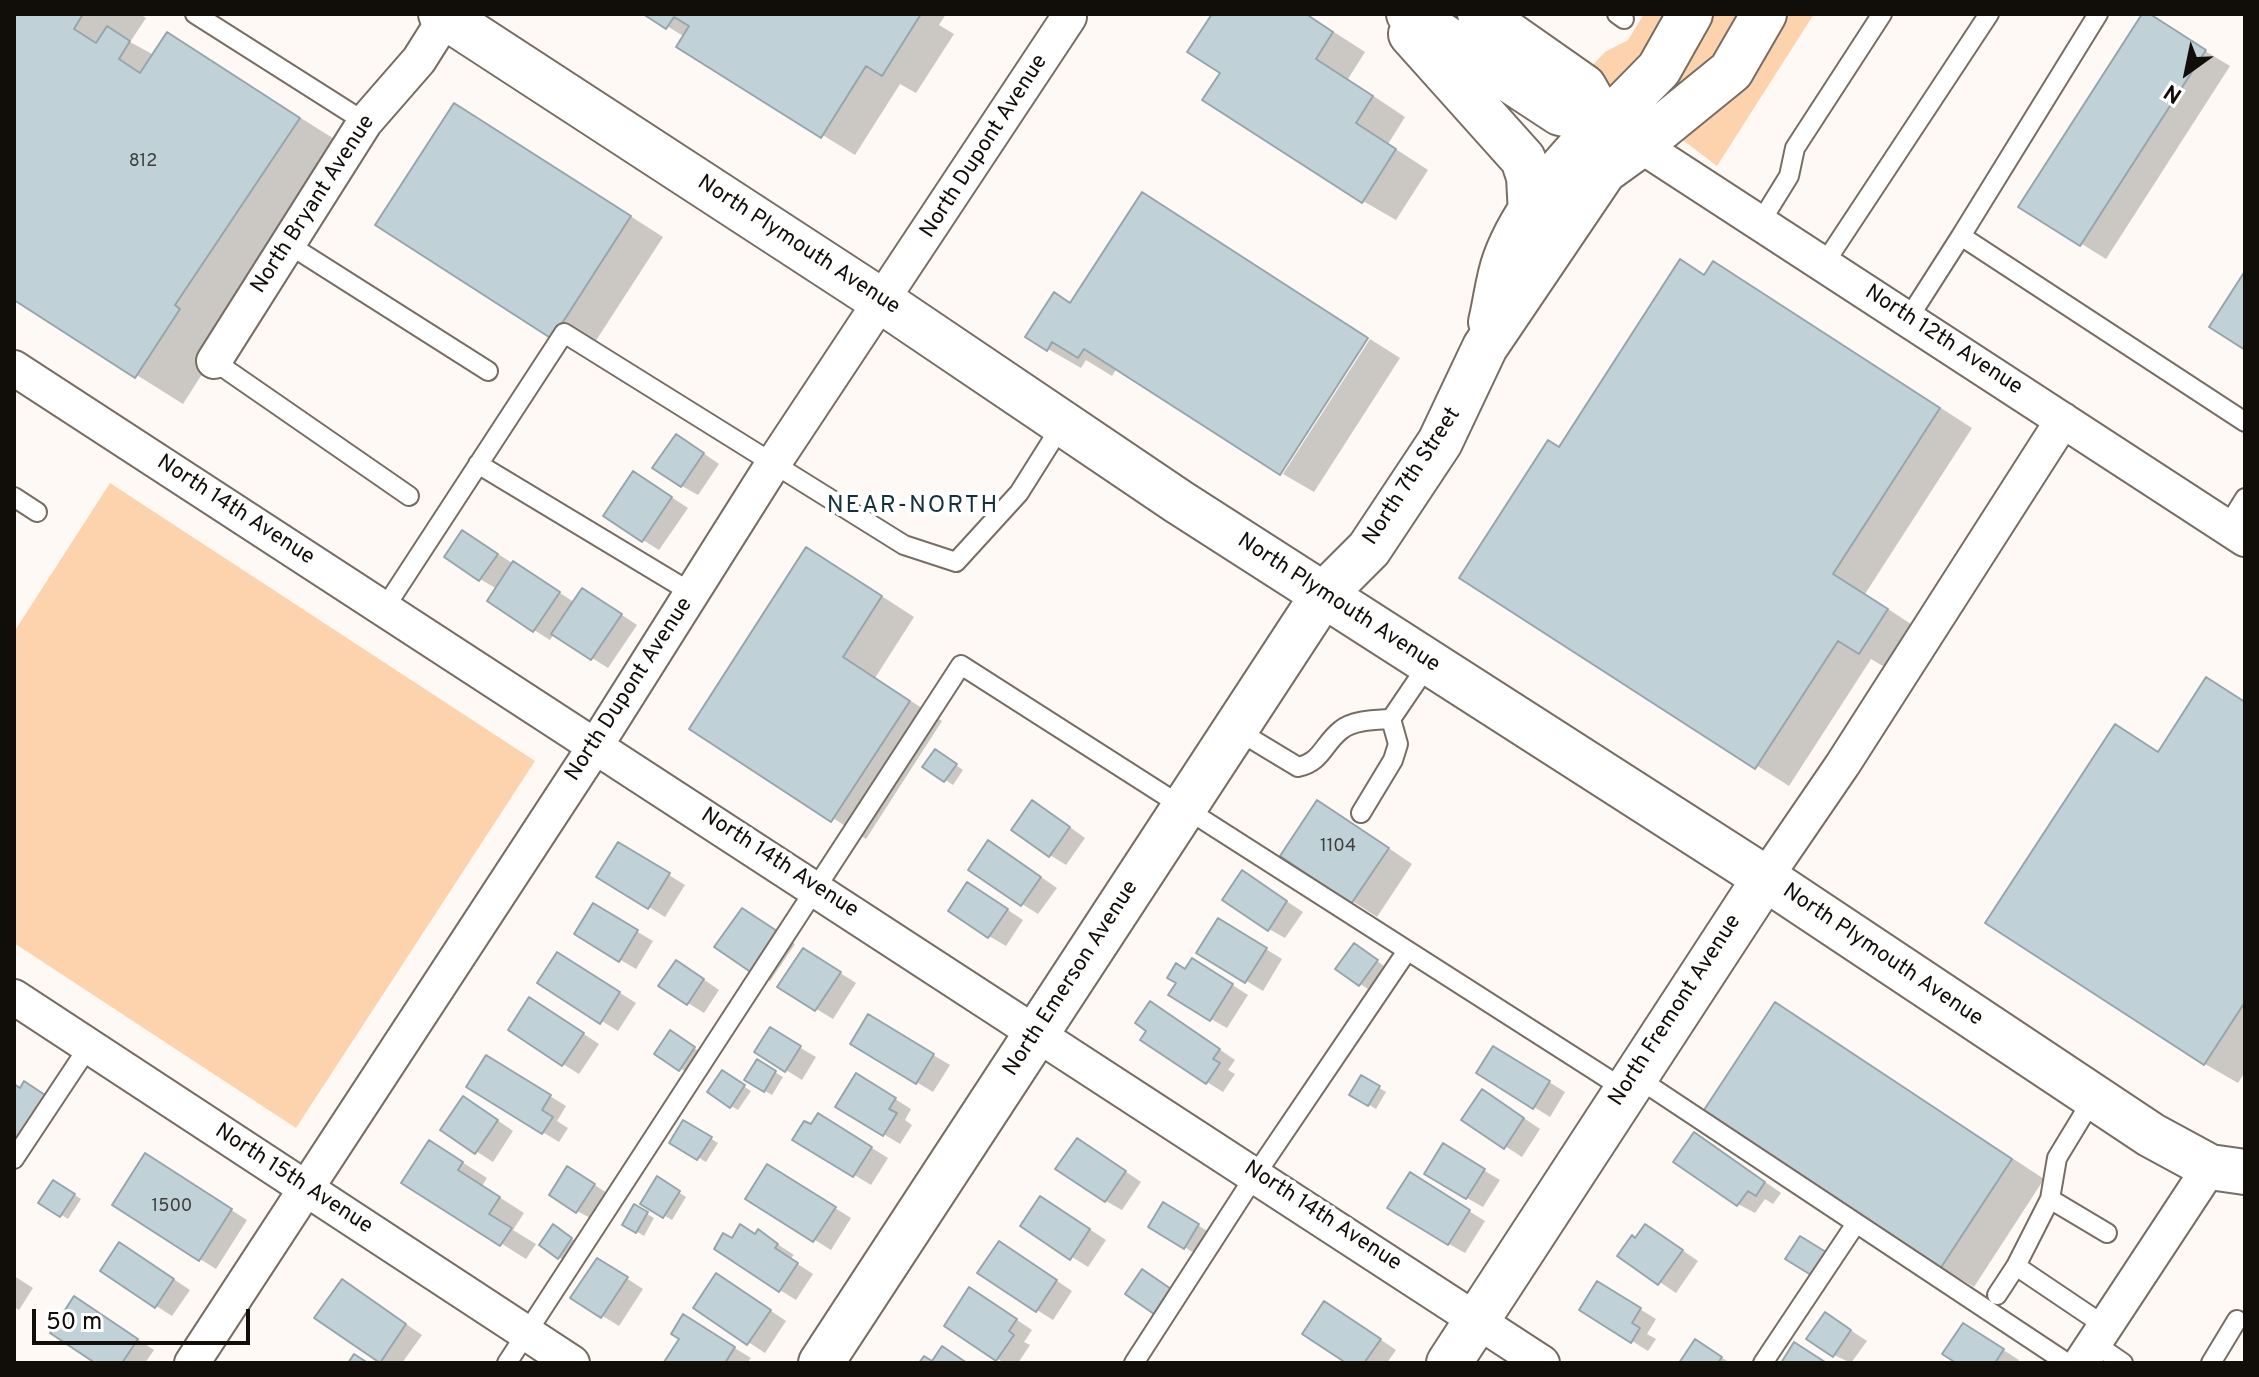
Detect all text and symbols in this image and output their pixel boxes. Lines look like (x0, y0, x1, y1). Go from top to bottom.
north arrow (2147, 32, 2227, 112)
street label: North Dupont Avenue (916, 50, 1054, 244)
text: N (2160, 77, 2188, 108)
street label: North Bryant Avenue (246, 111, 382, 299)
house number: 812 (129, 151, 157, 173)
street label: North Plymouth Avenue (692, 171, 904, 321)
street label: North 12th Avenue (1859, 280, 2027, 402)
street label: North 7th Street (1359, 403, 1467, 551)
street label: North 14th Avenue (151, 450, 319, 572)
district label: NEAR-NORTH (827, 493, 999, 521)
street label: North Plymouth Avenue (1232, 529, 1444, 679)
street label: North Dupont Avenue (561, 593, 699, 787)
street label: North 14th Avenue (695, 803, 863, 925)
house number: 1104 (1320, 836, 1356, 858)
street label: North Emerson Avenue (999, 876, 1145, 1082)
street label: North Plymouth Avenue (1777, 879, 1987, 1033)
street label: North Fremont Avenue (1604, 910, 1748, 1112)
street label: North 15th Avenue (209, 1119, 377, 1241)
street label: North 14th Avenue (1238, 1156, 1406, 1278)
house number: 1500 (152, 1196, 192, 1218)
scale bar (36, 1293, 254, 1343)
text: 50 m (46, 1308, 102, 1338)

